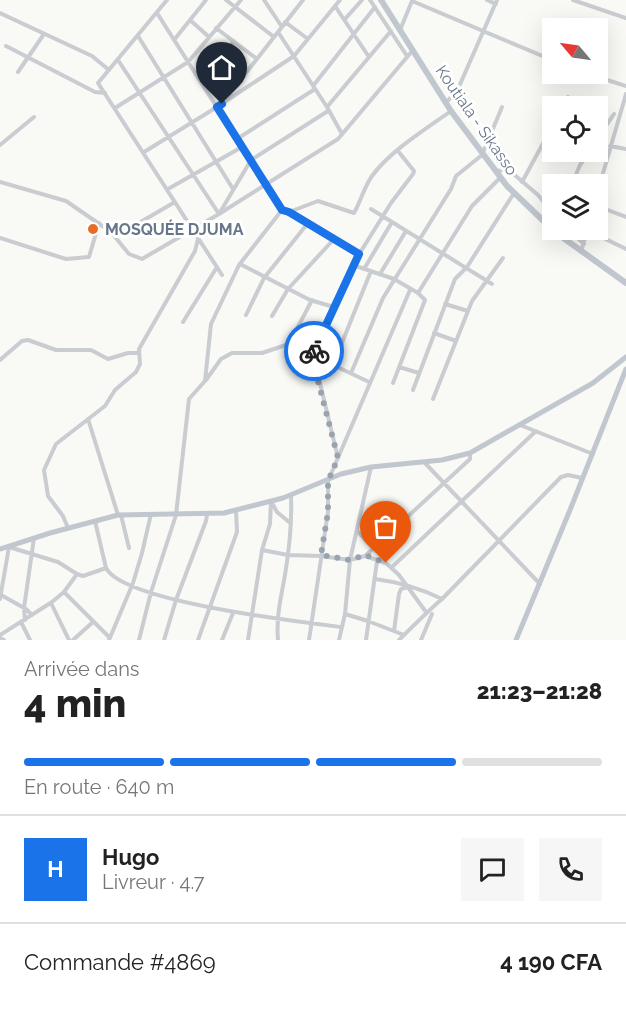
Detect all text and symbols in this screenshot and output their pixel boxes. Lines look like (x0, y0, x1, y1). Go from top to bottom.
north arrow (542, 18, 608, 84)
map controls (542, 18, 608, 240)
pin (196, 42, 247, 104)
icon: home (205, 51, 238, 84)
street label: Koutiala - Sikasso (432, 62, 522, 179)
button: locate (542, 96, 608, 162)
button: layers (542, 174, 608, 240)
place label: MOSQUÉE DJUMA (105, 219, 244, 239)
marker: MOSQUÉE DJUMA (86, 222, 100, 236)
courier (284, 321, 344, 381)
icon: bike (298, 335, 331, 368)
pin (360, 501, 411, 563)
icon: bag (369, 510, 402, 543)
text: Arrivée dans (24, 657, 139, 681)
text: 21:23–21:28 (477, 678, 602, 704)
text: 4 min (24, 680, 127, 726)
text: En route · 640 m (24, 775, 174, 799)
button: chat (461, 838, 524, 901)
button: phone (539, 838, 602, 901)
text: Hugo (102, 844, 159, 870)
text: H (47, 856, 64, 882)
text: Livreur · 4.7 (102, 870, 204, 894)
text: Commande #4869 (24, 949, 216, 975)
text: 4 190 CFA (500, 949, 602, 975)

